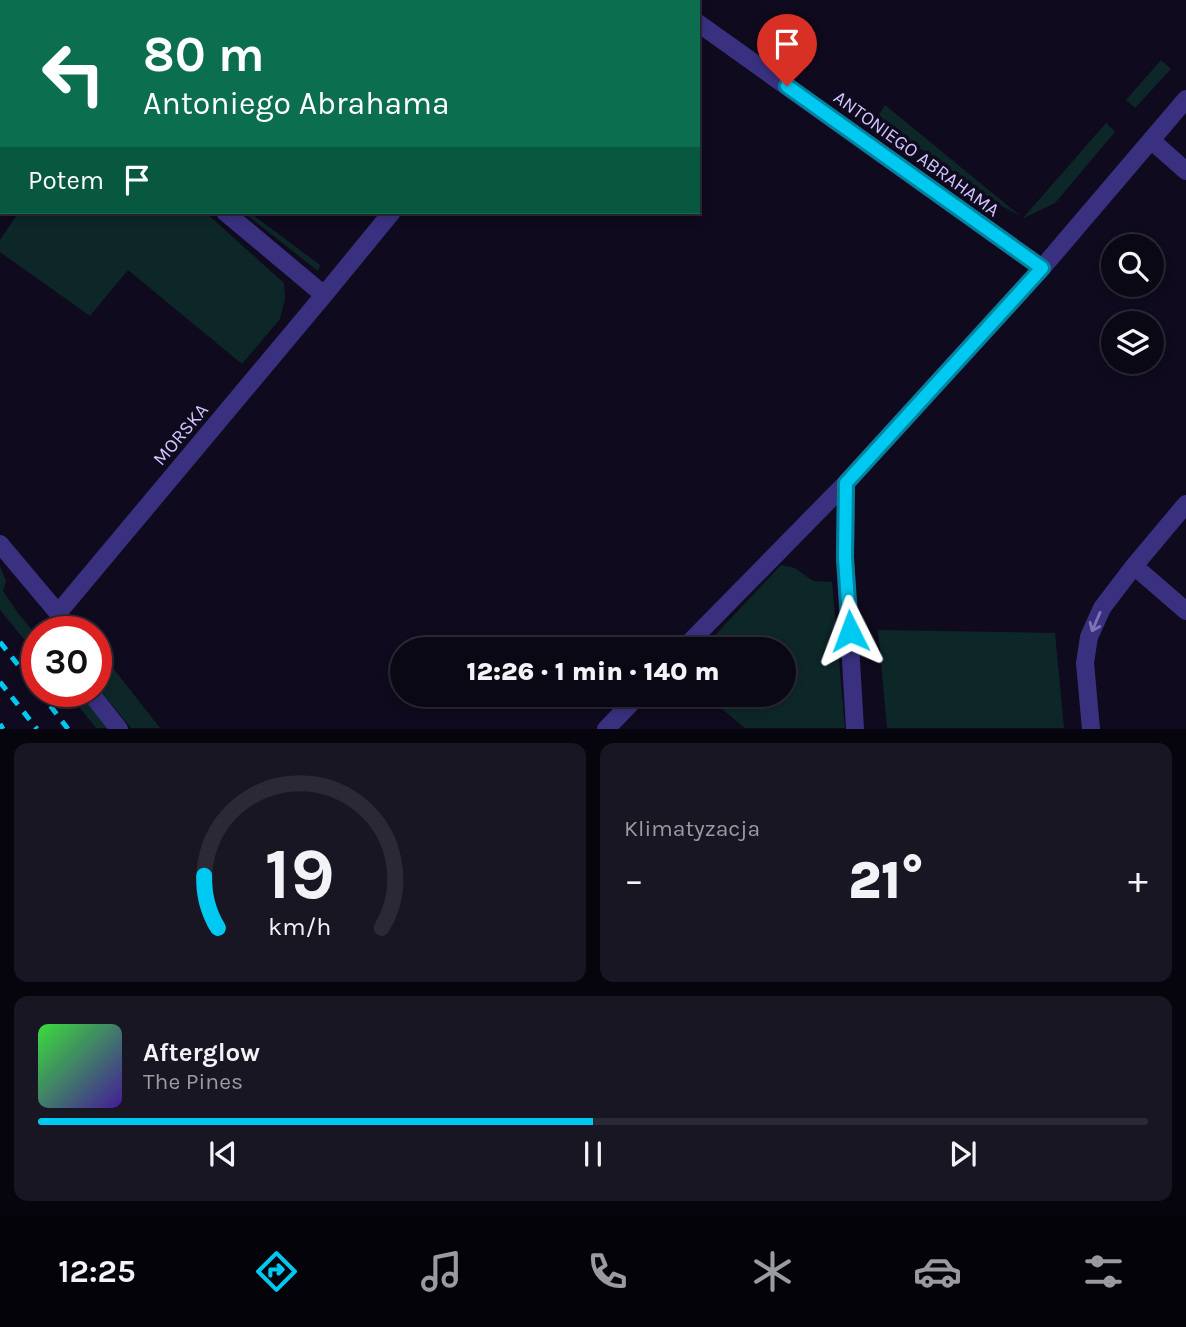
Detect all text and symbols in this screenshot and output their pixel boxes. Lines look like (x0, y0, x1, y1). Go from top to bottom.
pin (757, 14, 817, 86)
icon: arrive (768, 25, 806, 63)
text: 80 m (143, 26, 265, 83)
icon: left (28, 28, 119, 119)
text: Antoniego Abrahama (143, 85, 450, 122)
street label: ANTONIEGO ABRAHAMA (829, 86, 1004, 221)
icon: arrive (118, 161, 156, 199)
text: Potem (28, 165, 104, 196)
map controls (1101, 234, 1164, 374)
button: search (1101, 234, 1164, 297)
button: layers (1101, 311, 1164, 374)
street label: MORSKA (149, 399, 213, 470)
position arrow (813, 594, 887, 668)
one-way arrow (1089, 611, 1102, 633)
speed limit sign: 30 (21, 616, 112, 707)
text: 12:26 · 1 min · 140 m (467, 656, 719, 687)
text: Klimatyzacja (624, 815, 760, 842)
text: 19 (265, 832, 335, 917)
text: 21° (848, 850, 924, 911)
text: − (624, 858, 644, 903)
text: + (1128, 858, 1148, 903)
text: km/h (268, 912, 332, 941)
text: Afterglow (143, 1037, 260, 1068)
text: The Pines (143, 1068, 243, 1095)
icon: previous (204, 1135, 242, 1173)
icon: pause (574, 1135, 612, 1173)
icon: next (944, 1135, 982, 1173)
icon: directions (252, 1247, 301, 1296)
icon: music (417, 1247, 466, 1296)
icon: phone (583, 1247, 632, 1296)
icon: climate (748, 1247, 797, 1296)
icon: car (913, 1247, 962, 1296)
icon: filters (1079, 1247, 1128, 1296)
text: 12:25 (58, 1253, 136, 1290)

